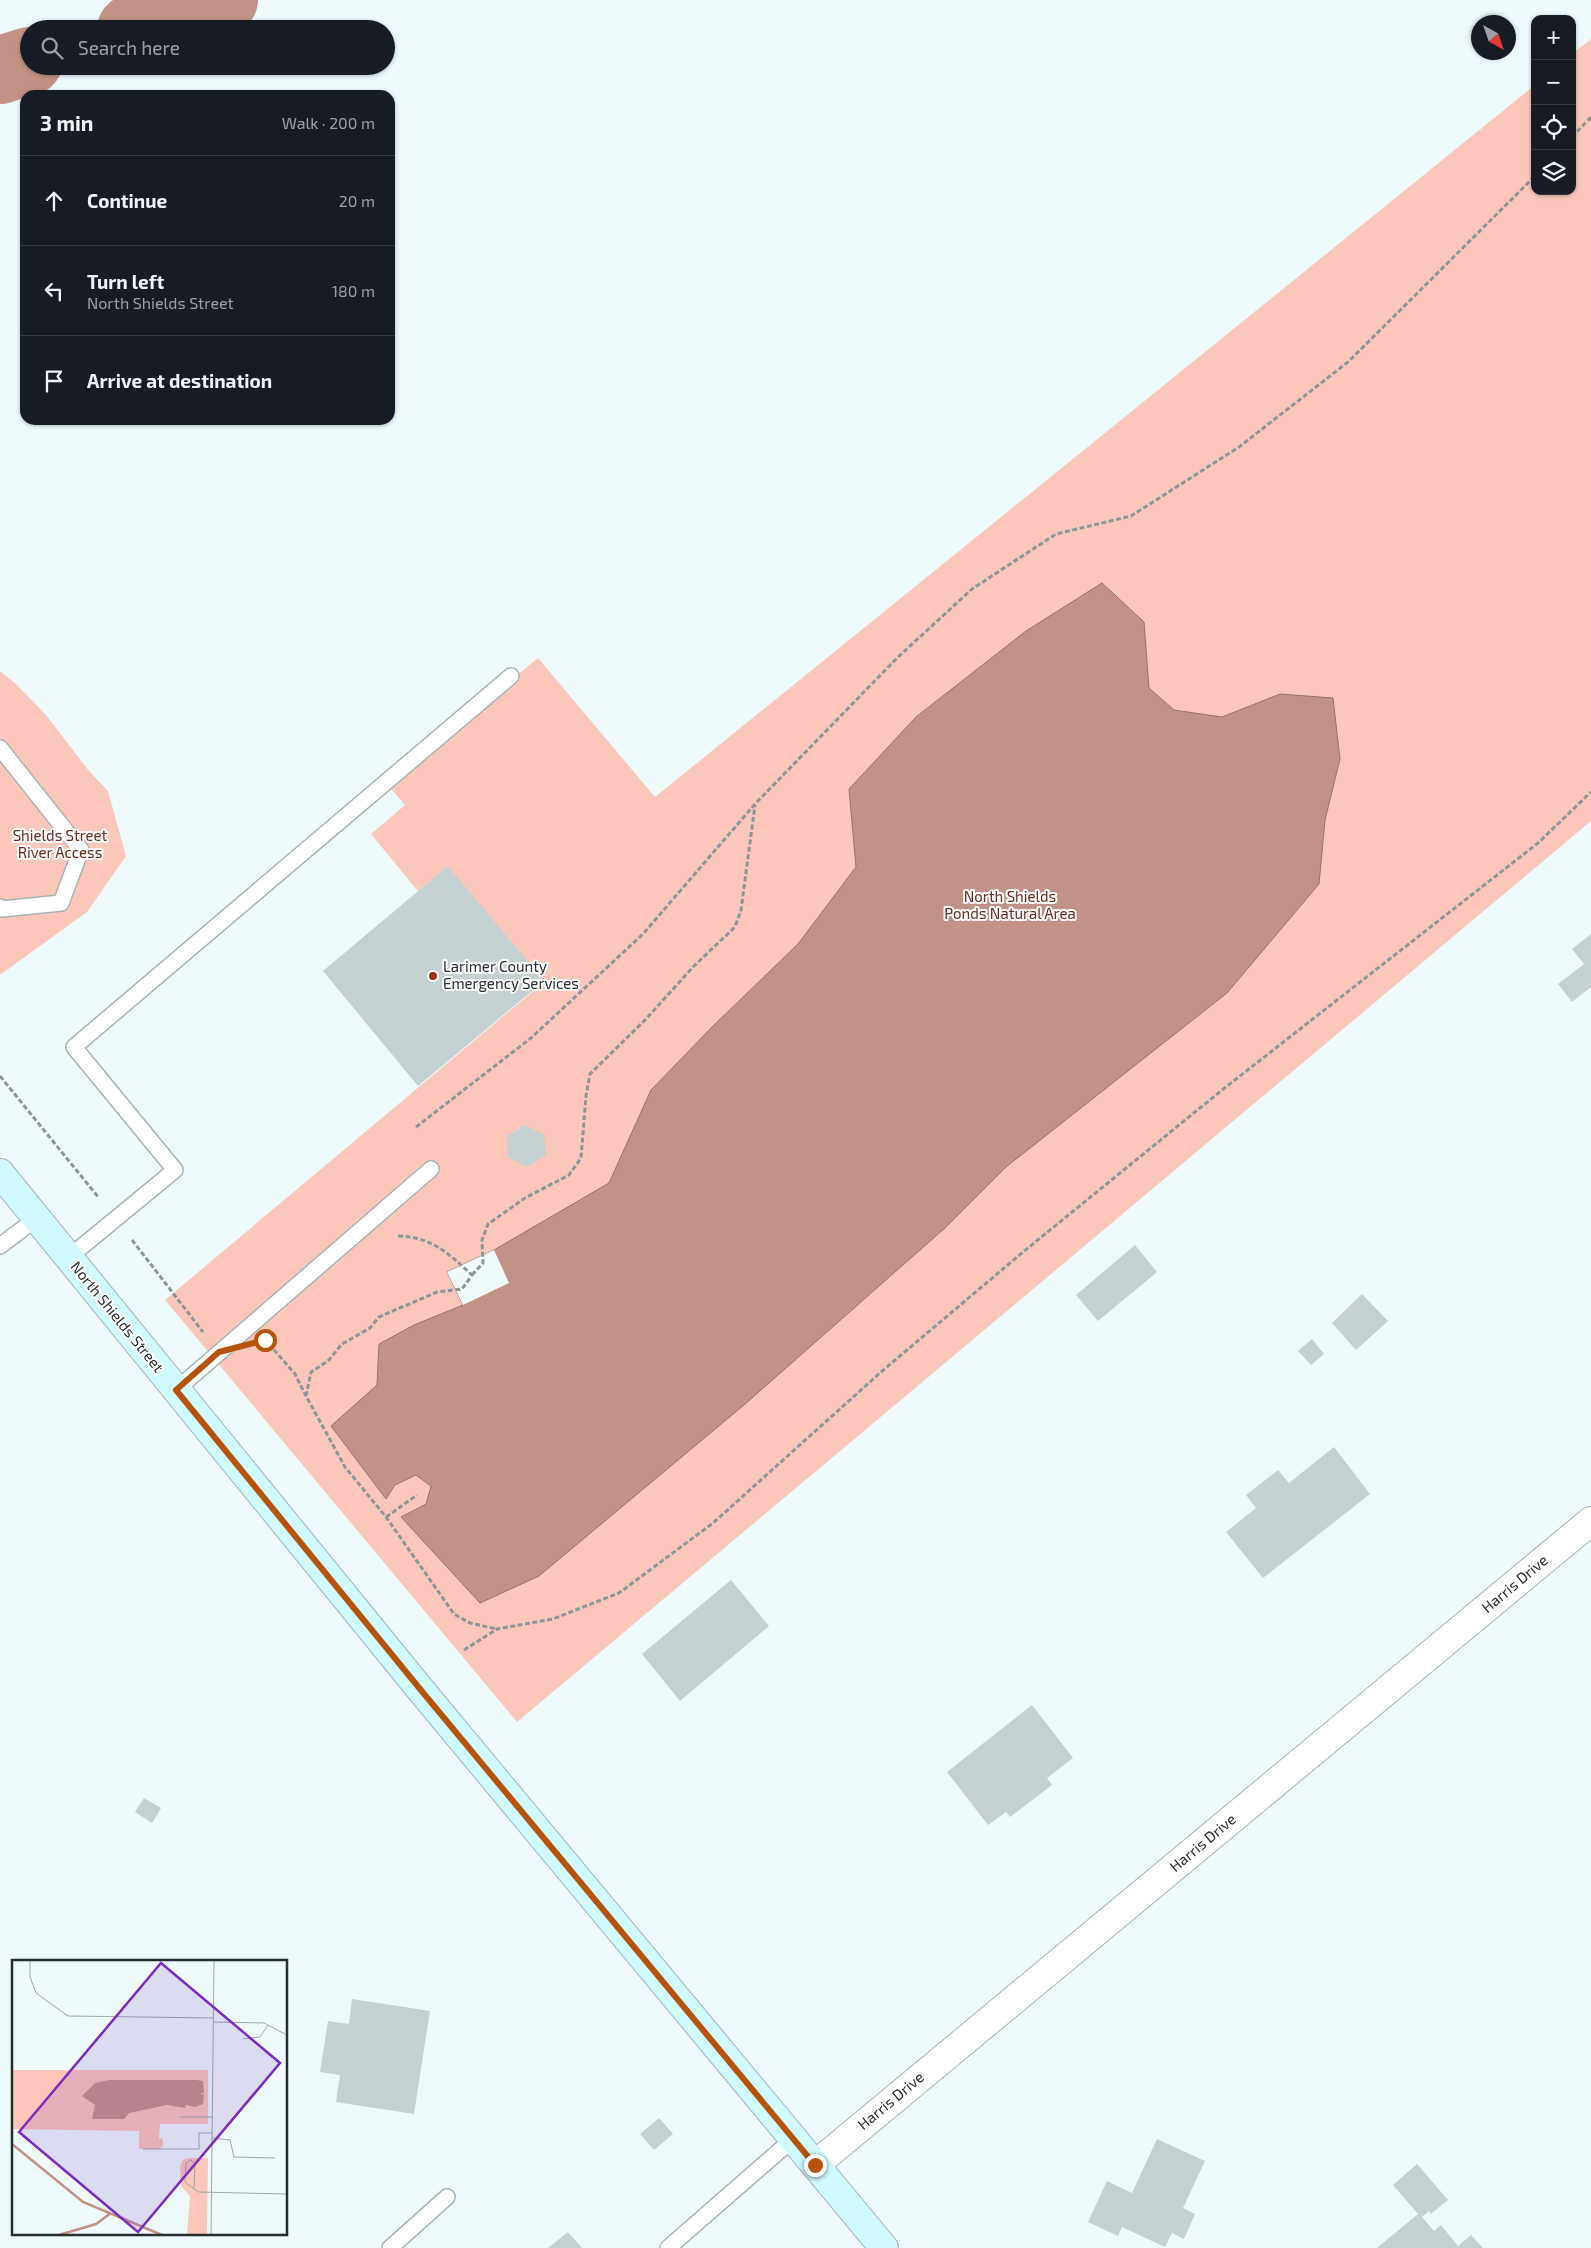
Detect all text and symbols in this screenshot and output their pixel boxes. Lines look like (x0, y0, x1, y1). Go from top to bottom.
north arrow (1471, 15, 1516, 60)
map controls (1531, 15, 1576, 195)
button: + (1531, 15, 1576, 60)
search box (20, 20, 395, 75)
icon: search (38, 34, 66, 62)
text: Search here (78, 36, 180, 59)
button: − (1531, 60, 1576, 105)
button: locate (1531, 105, 1576, 150)
text: 3 min (40, 110, 93, 135)
text: Walk · 200 m (282, 113, 375, 132)
button: layers (1531, 150, 1576, 195)
icon: ahead (40, 187, 68, 215)
text: Continue (87, 189, 167, 212)
text: 20 m (339, 191, 375, 210)
text: Turn left (87, 270, 164, 293)
icon: left (40, 277, 68, 305)
text: 180 m (332, 281, 375, 300)
text: North Shields Street (87, 293, 234, 312)
icon: arrive (40, 367, 68, 395)
text: Arrive at destination (87, 369, 272, 392)
park label: Shields Street River Access (13, 826, 108, 861)
park label: North Shields Ponds Natural Area (944, 887, 1076, 922)
place label: Larimer County Emergency Services (443, 957, 579, 992)
marker: Larimer County Emergency Services (427, 970, 439, 982)
street label: North Shields Street (68, 1257, 168, 1376)
route start (254, 1329, 277, 1352)
street label: Harris Drive (1478, 1550, 1551, 1616)
street label: Harris Drive (1166, 1809, 1239, 1875)
inset map (12, 1960, 288, 2236)
street label: Harris Drive (854, 2067, 927, 2133)
route end (804, 2154, 827, 2177)

